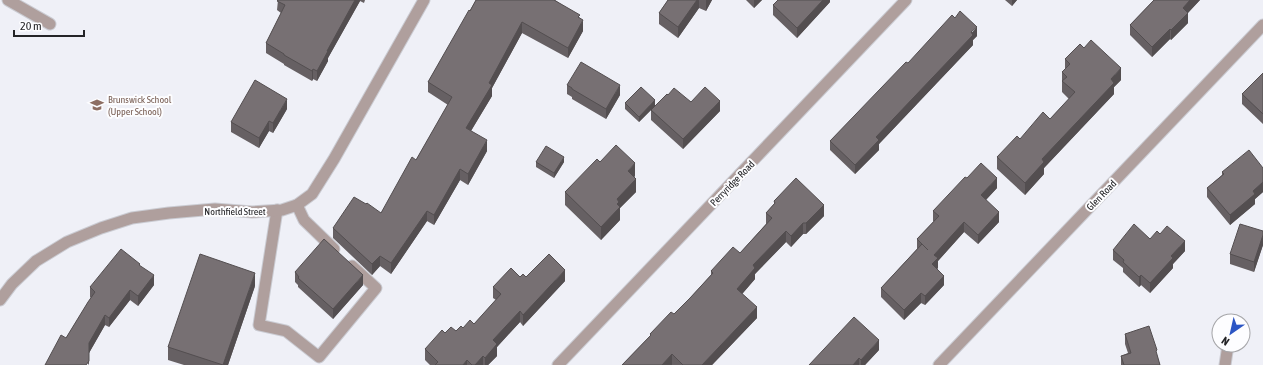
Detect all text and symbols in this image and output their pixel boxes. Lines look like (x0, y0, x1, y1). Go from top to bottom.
scale bar (14, 12, 84, 38)
text: 20 m (20, 19, 42, 33)
place label: Brunswick School (Upper School) (108, 94, 172, 117)
school or university icon: Brunswick School (Upper School) (89, 97, 105, 113)
street label: Perryridge Road (708, 158, 757, 208)
street label: Glen Road (1084, 178, 1119, 213)
street label: Northfield Street (204, 206, 266, 217)
north arrow (1211, 313, 1251, 353)
text: N (1219, 334, 1231, 348)

